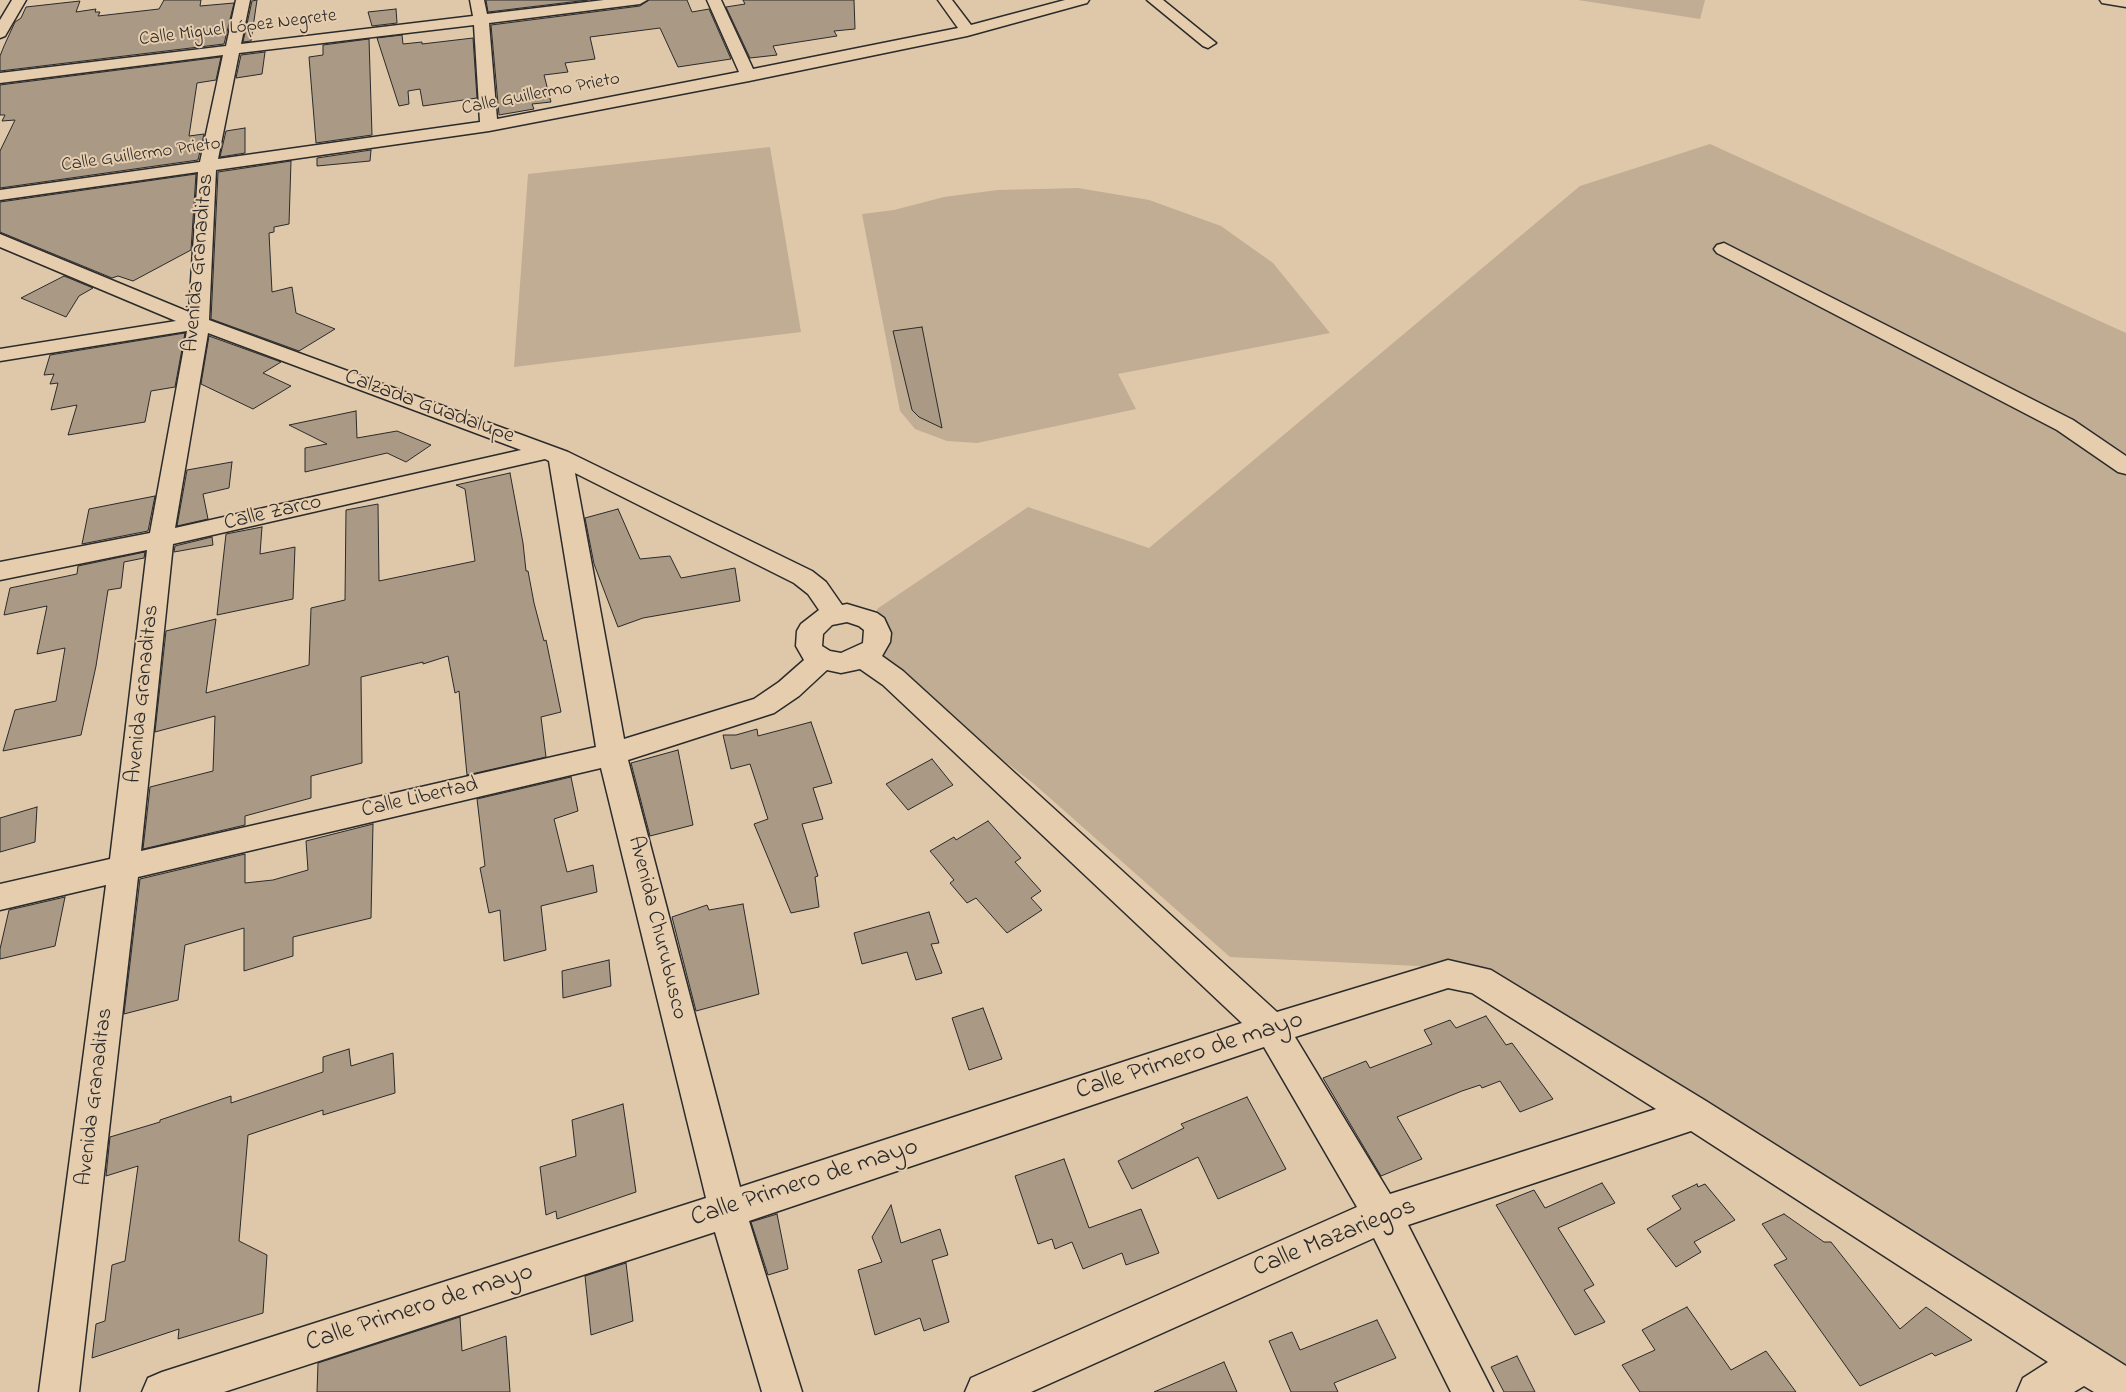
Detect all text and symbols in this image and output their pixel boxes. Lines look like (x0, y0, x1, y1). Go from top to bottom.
street label: Calle Miguel López Negrete (138, 6, 338, 52)
street label: Calle Guillermo Prieto (460, 68, 622, 122)
street label: Calle Guillermo Prieto (60, 134, 222, 178)
street label: Avenida Granaditas (179, 173, 221, 353)
street label: Calzada Guadalupe (340, 365, 518, 451)
street label: Calle Zarco (222, 490, 324, 538)
street label: Avenida Granaditas (122, 604, 166, 784)
street label: Calle Libertad (359, 773, 481, 825)
street label: Avenida Churubusco (620, 834, 692, 1022)
street label: Avenida Granaditas (72, 1006, 120, 1188)
street label: Calle Primero de mayo (1072, 1006, 1308, 1108)
street label: Calle Primero de mayo (687, 1133, 923, 1235)
street label: Calle Mazariegos (1249, 1192, 1421, 1286)
street label: Calle Primero de mayo (302, 1258, 538, 1360)

